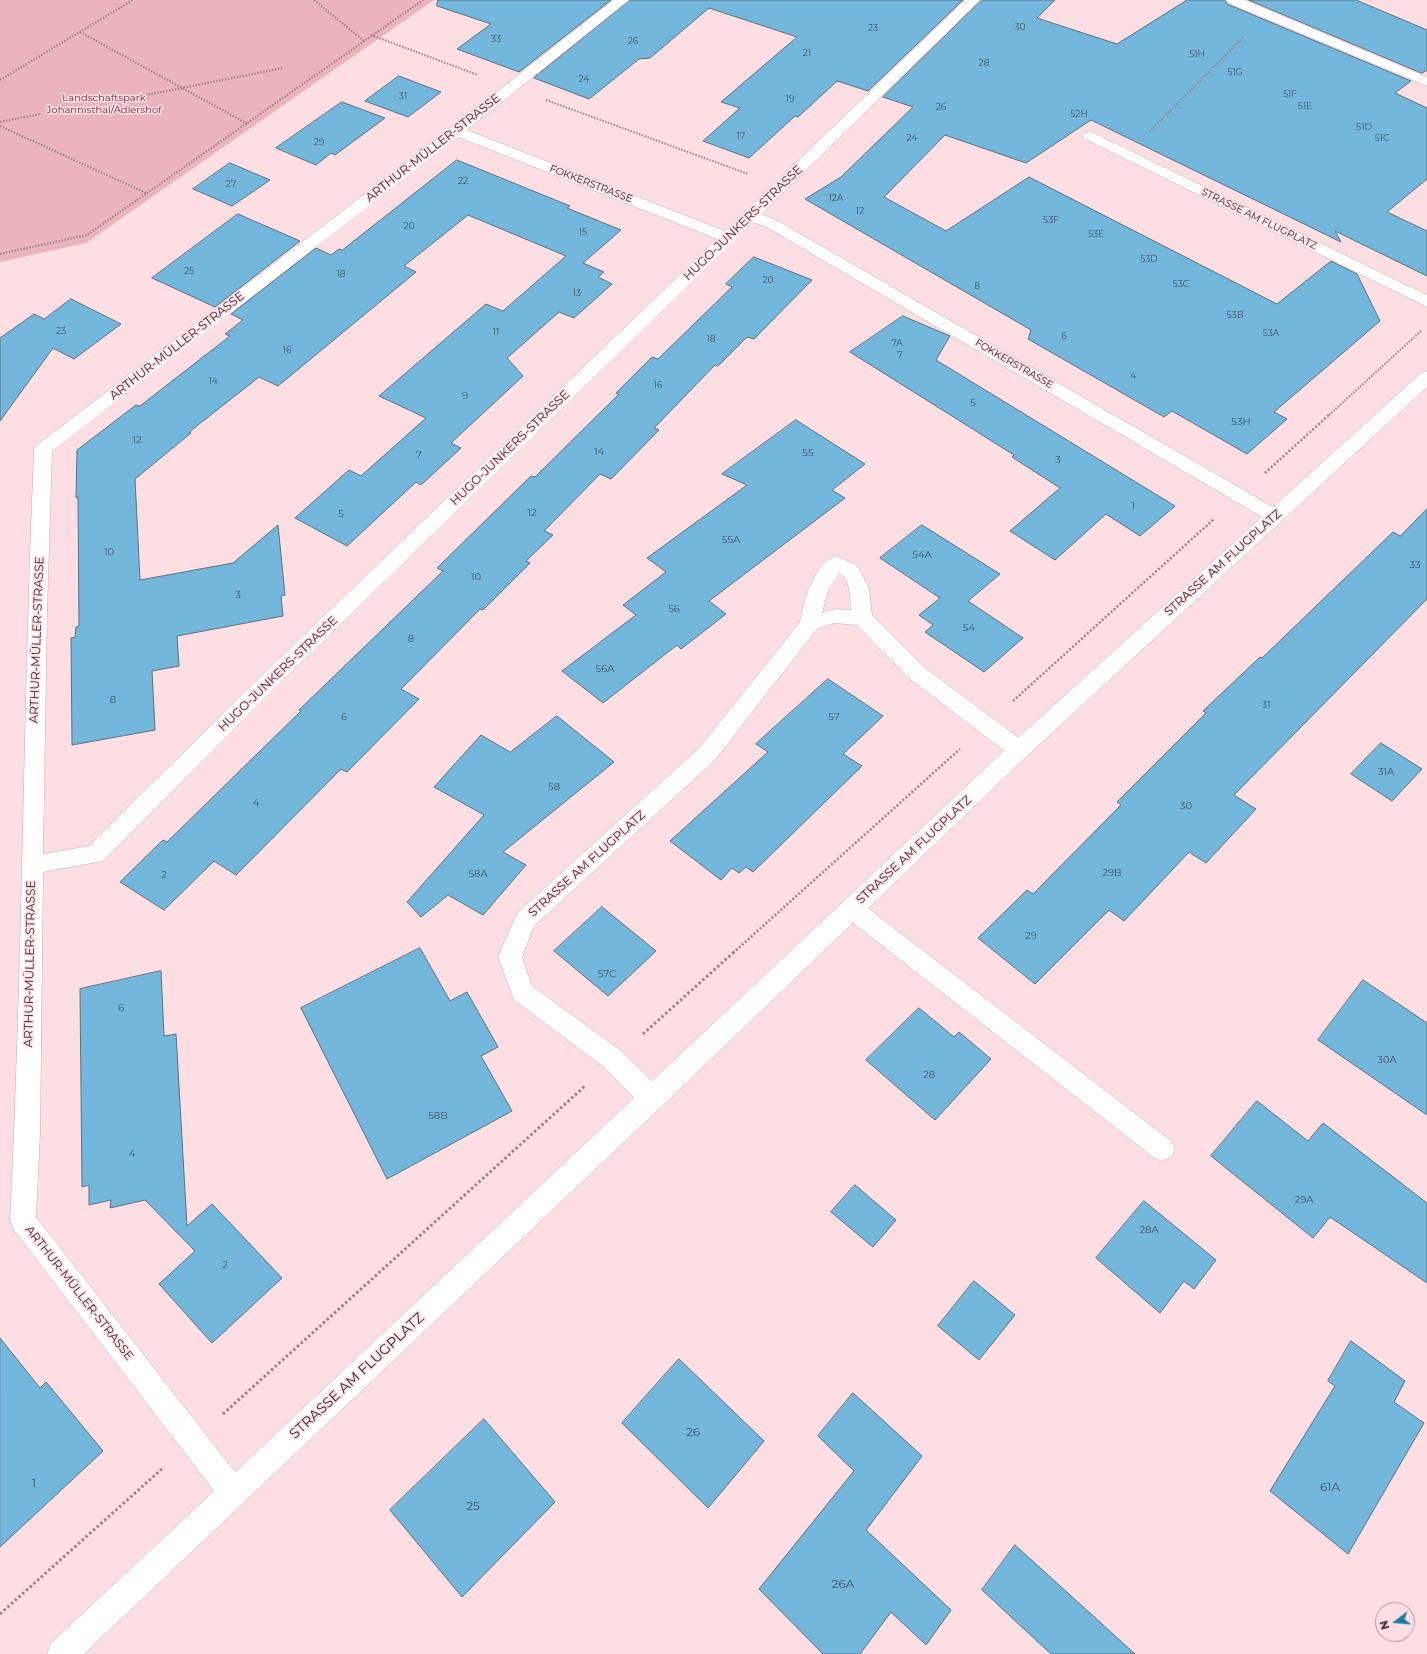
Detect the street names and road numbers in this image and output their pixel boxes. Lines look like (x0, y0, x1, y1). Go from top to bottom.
street label: ARTHUR-MÜLLER-STRASSE (363, 91, 503, 205)
street label: HUGO-JUNKERS-STRASSE (681, 162, 805, 284)
street label: FOKKERSTRASSE (548, 163, 634, 205)
street label: STRASSE AM FLUGPLATZ (1199, 186, 1319, 252)
street label: ARTHUR-MÜLLER-STRASSE (107, 289, 247, 403)
street label: FOKKERSTRASSE (973, 337, 1055, 391)
street label: HUGO-JUNKERS-STRASSE (448, 387, 572, 509)
street label: STRASSE AM FLUGPLATZ (1162, 507, 1284, 619)
street label: ARTHUR-MÜLLER-STRASSE (27, 556, 47, 724)
street label: HUGO-JUNKERS-STRASSE (216, 613, 340, 735)
street label: STRASSE AM FLUGPLATZ (853, 793, 975, 907)
street label: STRASSE AM FLUGPLATZ (526, 808, 648, 920)
street label: ARTHUR-MÜLLER-STRASSE (21, 880, 39, 1048)
street label: ARTHUR-MÜLLER-STRASSE (22, 1223, 136, 1363)
street label: STRASSE AM FLUGPLATZ (286, 1309, 428, 1443)

